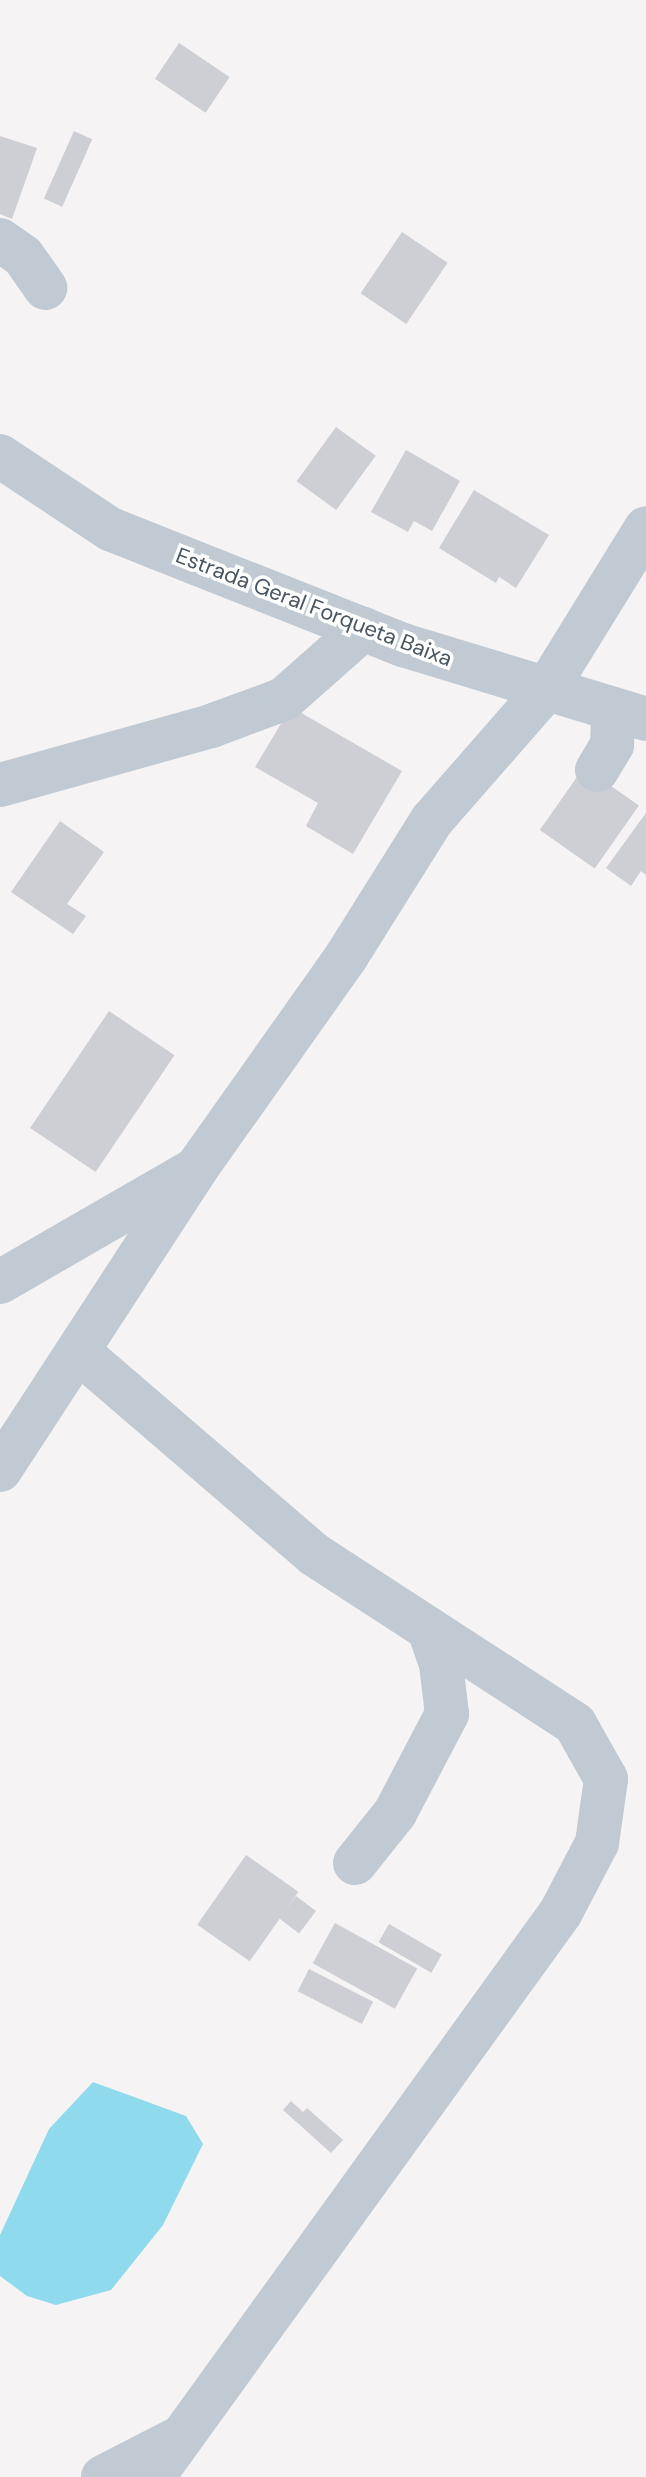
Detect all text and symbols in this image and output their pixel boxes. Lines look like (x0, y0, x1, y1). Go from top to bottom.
street label: Estrada Geral Forqueta Baixa (172, 542, 456, 672)

